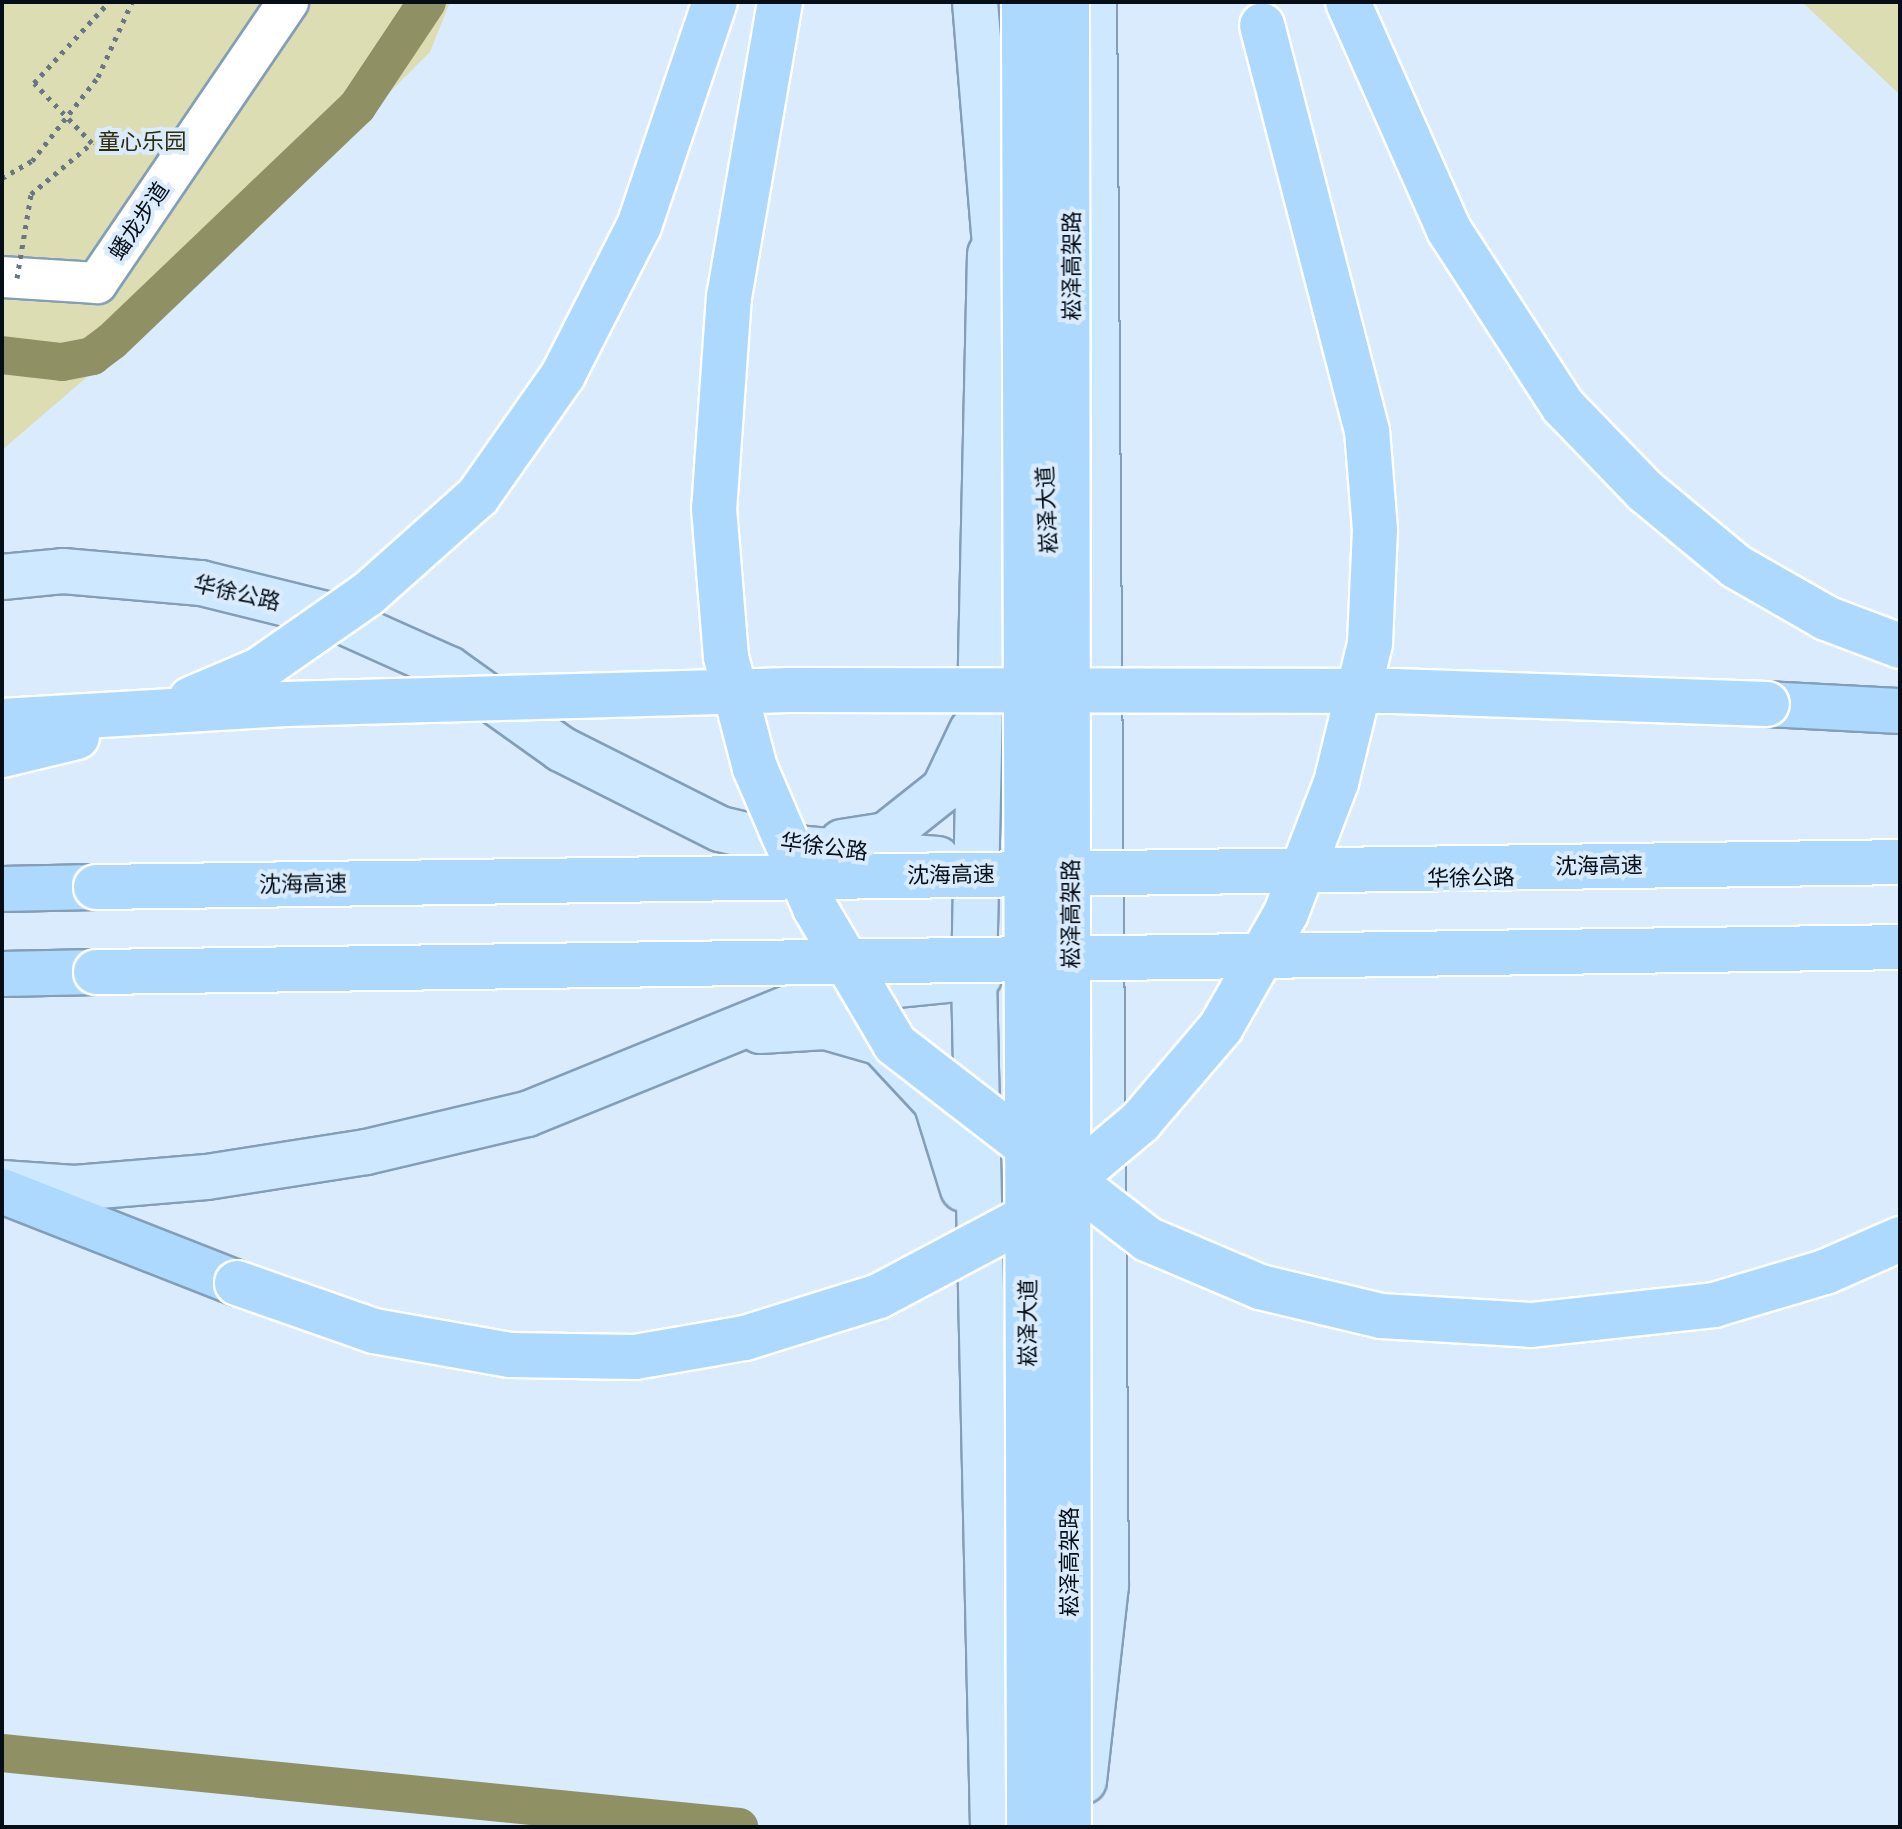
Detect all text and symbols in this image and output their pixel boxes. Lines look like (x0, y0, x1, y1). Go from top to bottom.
park label: 童心乐园 (98, 129, 186, 155)
street label: 蟠龙步道 (103, 177, 175, 265)
street label: 崧泽高架路 (1059, 211, 1085, 321)
street label: 崧泽大道 (1032, 465, 1062, 555)
street label: 华徐公路 (191, 570, 283, 616)
street label: 华徐公路 (779, 829, 869, 865)
street label: 沈海高速 (1555, 852, 1643, 880)
street label: 崧泽高架路 (1058, 859, 1084, 969)
street label: 沈海高速 (907, 861, 995, 889)
street label: 华徐公路 (1427, 864, 1515, 892)
street label: 沈海高速 (259, 870, 347, 898)
street label: 崧泽大道 (1015, 1279, 1041, 1367)
street label: 崧泽高架路 (1057, 1507, 1083, 1617)

